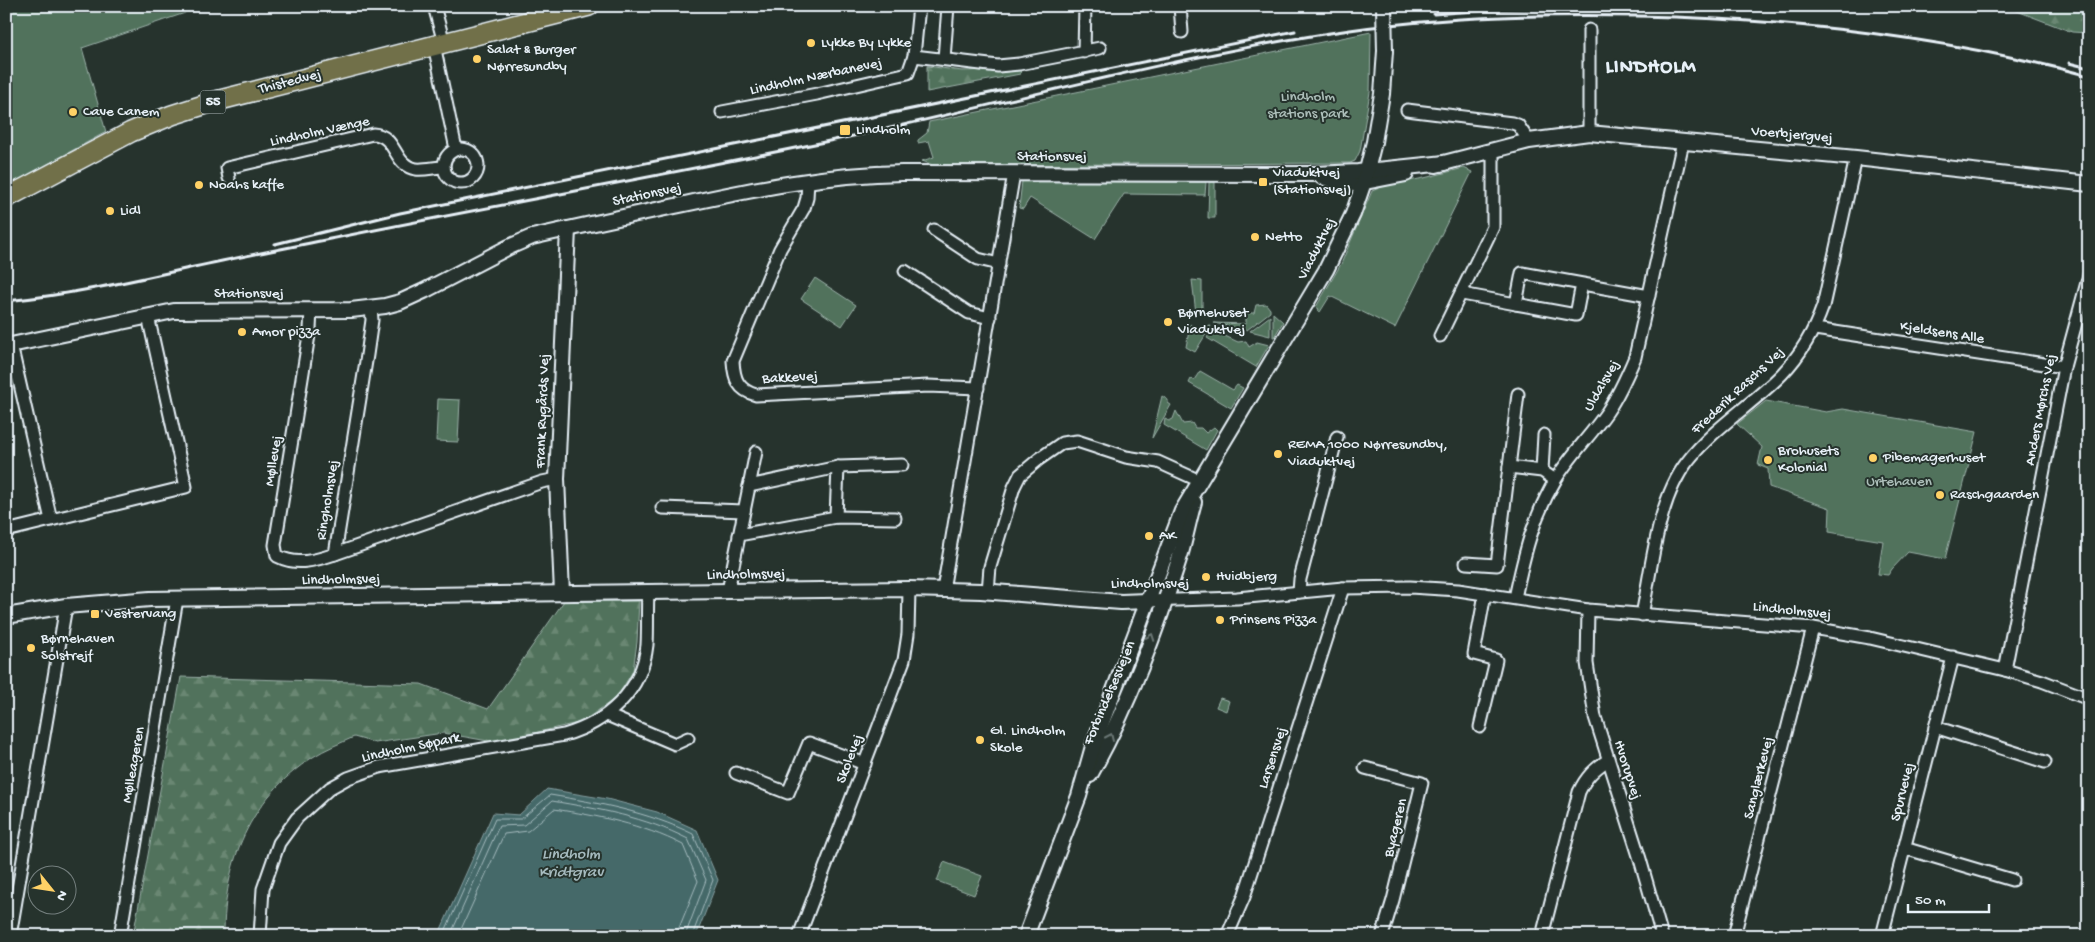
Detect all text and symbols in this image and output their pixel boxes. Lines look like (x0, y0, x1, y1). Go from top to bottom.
place label: Lykke By Lykke (821, 34, 911, 52)
marker: Lykke By Lykke (805, 37, 817, 49)
place label: Salat & Burger Nørresundby (487, 41, 577, 76)
marker: Salat & Burger Nørresundby (471, 53, 483, 65)
street label: Lindholm Nærbanevej (748, 54, 884, 100)
district label: LINDHOLM (1606, 57, 1697, 80)
street label: Thistedvej (256, 66, 323, 99)
park label: Lindholm stations park (1267, 88, 1350, 123)
road number: 55 (200, 90, 226, 114)
place label: Cave Canem (83, 103, 160, 121)
marker: Cave Canem (67, 106, 79, 118)
street label: Lindholm Vænge (269, 113, 372, 151)
place label: Lindholm (856, 121, 911, 139)
street label: Voerbjergvej (1749, 122, 1834, 148)
marker: Lindholm (838, 123, 852, 137)
street label: Stationsvej (1017, 148, 1087, 166)
place label: Viaduktvej (Stationsvej) (1272, 164, 1351, 199)
place label: Noahs kaffe (209, 176, 284, 194)
marker: Viaduktvej (Stationsvej) (1257, 176, 1269, 188)
marker: Noahs kaffe (193, 179, 205, 191)
street label: Stationsvej (611, 179, 683, 211)
place label: Lidl (120, 202, 141, 220)
marker: Lidl (104, 205, 116, 217)
street label: Viaduktvej (1293, 215, 1340, 284)
place label: Netto (1265, 228, 1303, 246)
marker: Netto (1249, 231, 1261, 243)
street label: Stationsvej (214, 285, 284, 303)
place label: Børnehuset Viaduktvej (1177, 304, 1250, 339)
marker: Børnehuset Viaduktvej (1162, 316, 1174, 328)
street label: Kjeldsens Alle (1899, 317, 1986, 349)
place label: Amor pizza (252, 323, 321, 341)
marker: Amor pizza (236, 326, 248, 338)
street label: Frederik Raschs Vej (1687, 343, 1788, 439)
street label: Anders Mørchs Vej (2021, 353, 2061, 467)
street label: Frank Rygårds Vej (532, 354, 554, 469)
street label: Uldalsvej (1580, 357, 1624, 415)
street label: Bakkevej (761, 368, 818, 389)
street label: Møllevej (261, 434, 287, 488)
place label: REMA 1000 Nørresundby, Viaduktvej (1287, 436, 1448, 471)
place label: Brohusets Kolonial (1777, 442, 1839, 477)
marker: REMA 1000 Nørresundby, Viaduktvej (1272, 448, 1284, 460)
place label: Pibemagerhuset (1882, 449, 1987, 467)
marker: Pibemagerhuset (1867, 452, 1879, 464)
marker: Brohusets Kolonial (1762, 454, 1774, 466)
street label: Ringholmsvej (313, 459, 343, 541)
park label: Urtehaven (1866, 473, 1932, 491)
place label: Raschgaarden (1950, 486, 2039, 504)
marker: Raschgaarden (1934, 489, 1946, 501)
place label: AK (1159, 527, 1178, 545)
marker: AK (1143, 530, 1155, 542)
street label: Lindholmsvej (706, 565, 786, 585)
place label: Hvidbjerg (1216, 568, 1277, 586)
street label: Lindholmsvej (301, 570, 381, 590)
marker: Hvidbjerg (1200, 571, 1212, 583)
street label: Lindholmsvej (1111, 575, 1189, 593)
street label: Lindholmsvej (1752, 598, 1832, 624)
place label: Vestervang (104, 605, 176, 623)
marker: Vestervang (89, 608, 101, 620)
place label: Prinsens Pizza (1229, 611, 1317, 629)
marker: Prinsens Pizza (1214, 614, 1226, 626)
place label: Børnehaven Solstrejf (40, 630, 115, 665)
one-way arrow (1145, 633, 1155, 642)
street label: Forbindelsesvejen (1080, 638, 1140, 749)
marker: Børnehaven Solstrejf (25, 642, 37, 654)
place label: Gl. Lindholm Skole (990, 722, 1066, 757)
street label: Mølleageren (118, 725, 150, 805)
street label: Larsensvej (1255, 725, 1291, 791)
street label: Lindholm Søpark (360, 728, 463, 767)
street label: Skolevej (832, 732, 868, 786)
one-way arrow (1104, 733, 1115, 742)
marker: Gl. Lindholm Skole (974, 734, 986, 746)
street label: Sanglærkevej (1740, 735, 1778, 821)
street label: Hvorupvej (1609, 738, 1645, 802)
street label: Spurvevej (1887, 761, 1919, 823)
street label: Byageren (1380, 797, 1412, 860)
water label: Lindholm Kridtgrav (539, 846, 605, 883)
north arrow (28, 864, 78, 914)
scale bar (1908, 882, 1989, 914)
text: N (51, 887, 71, 903)
text: 50 m (1915, 892, 1946, 910)

